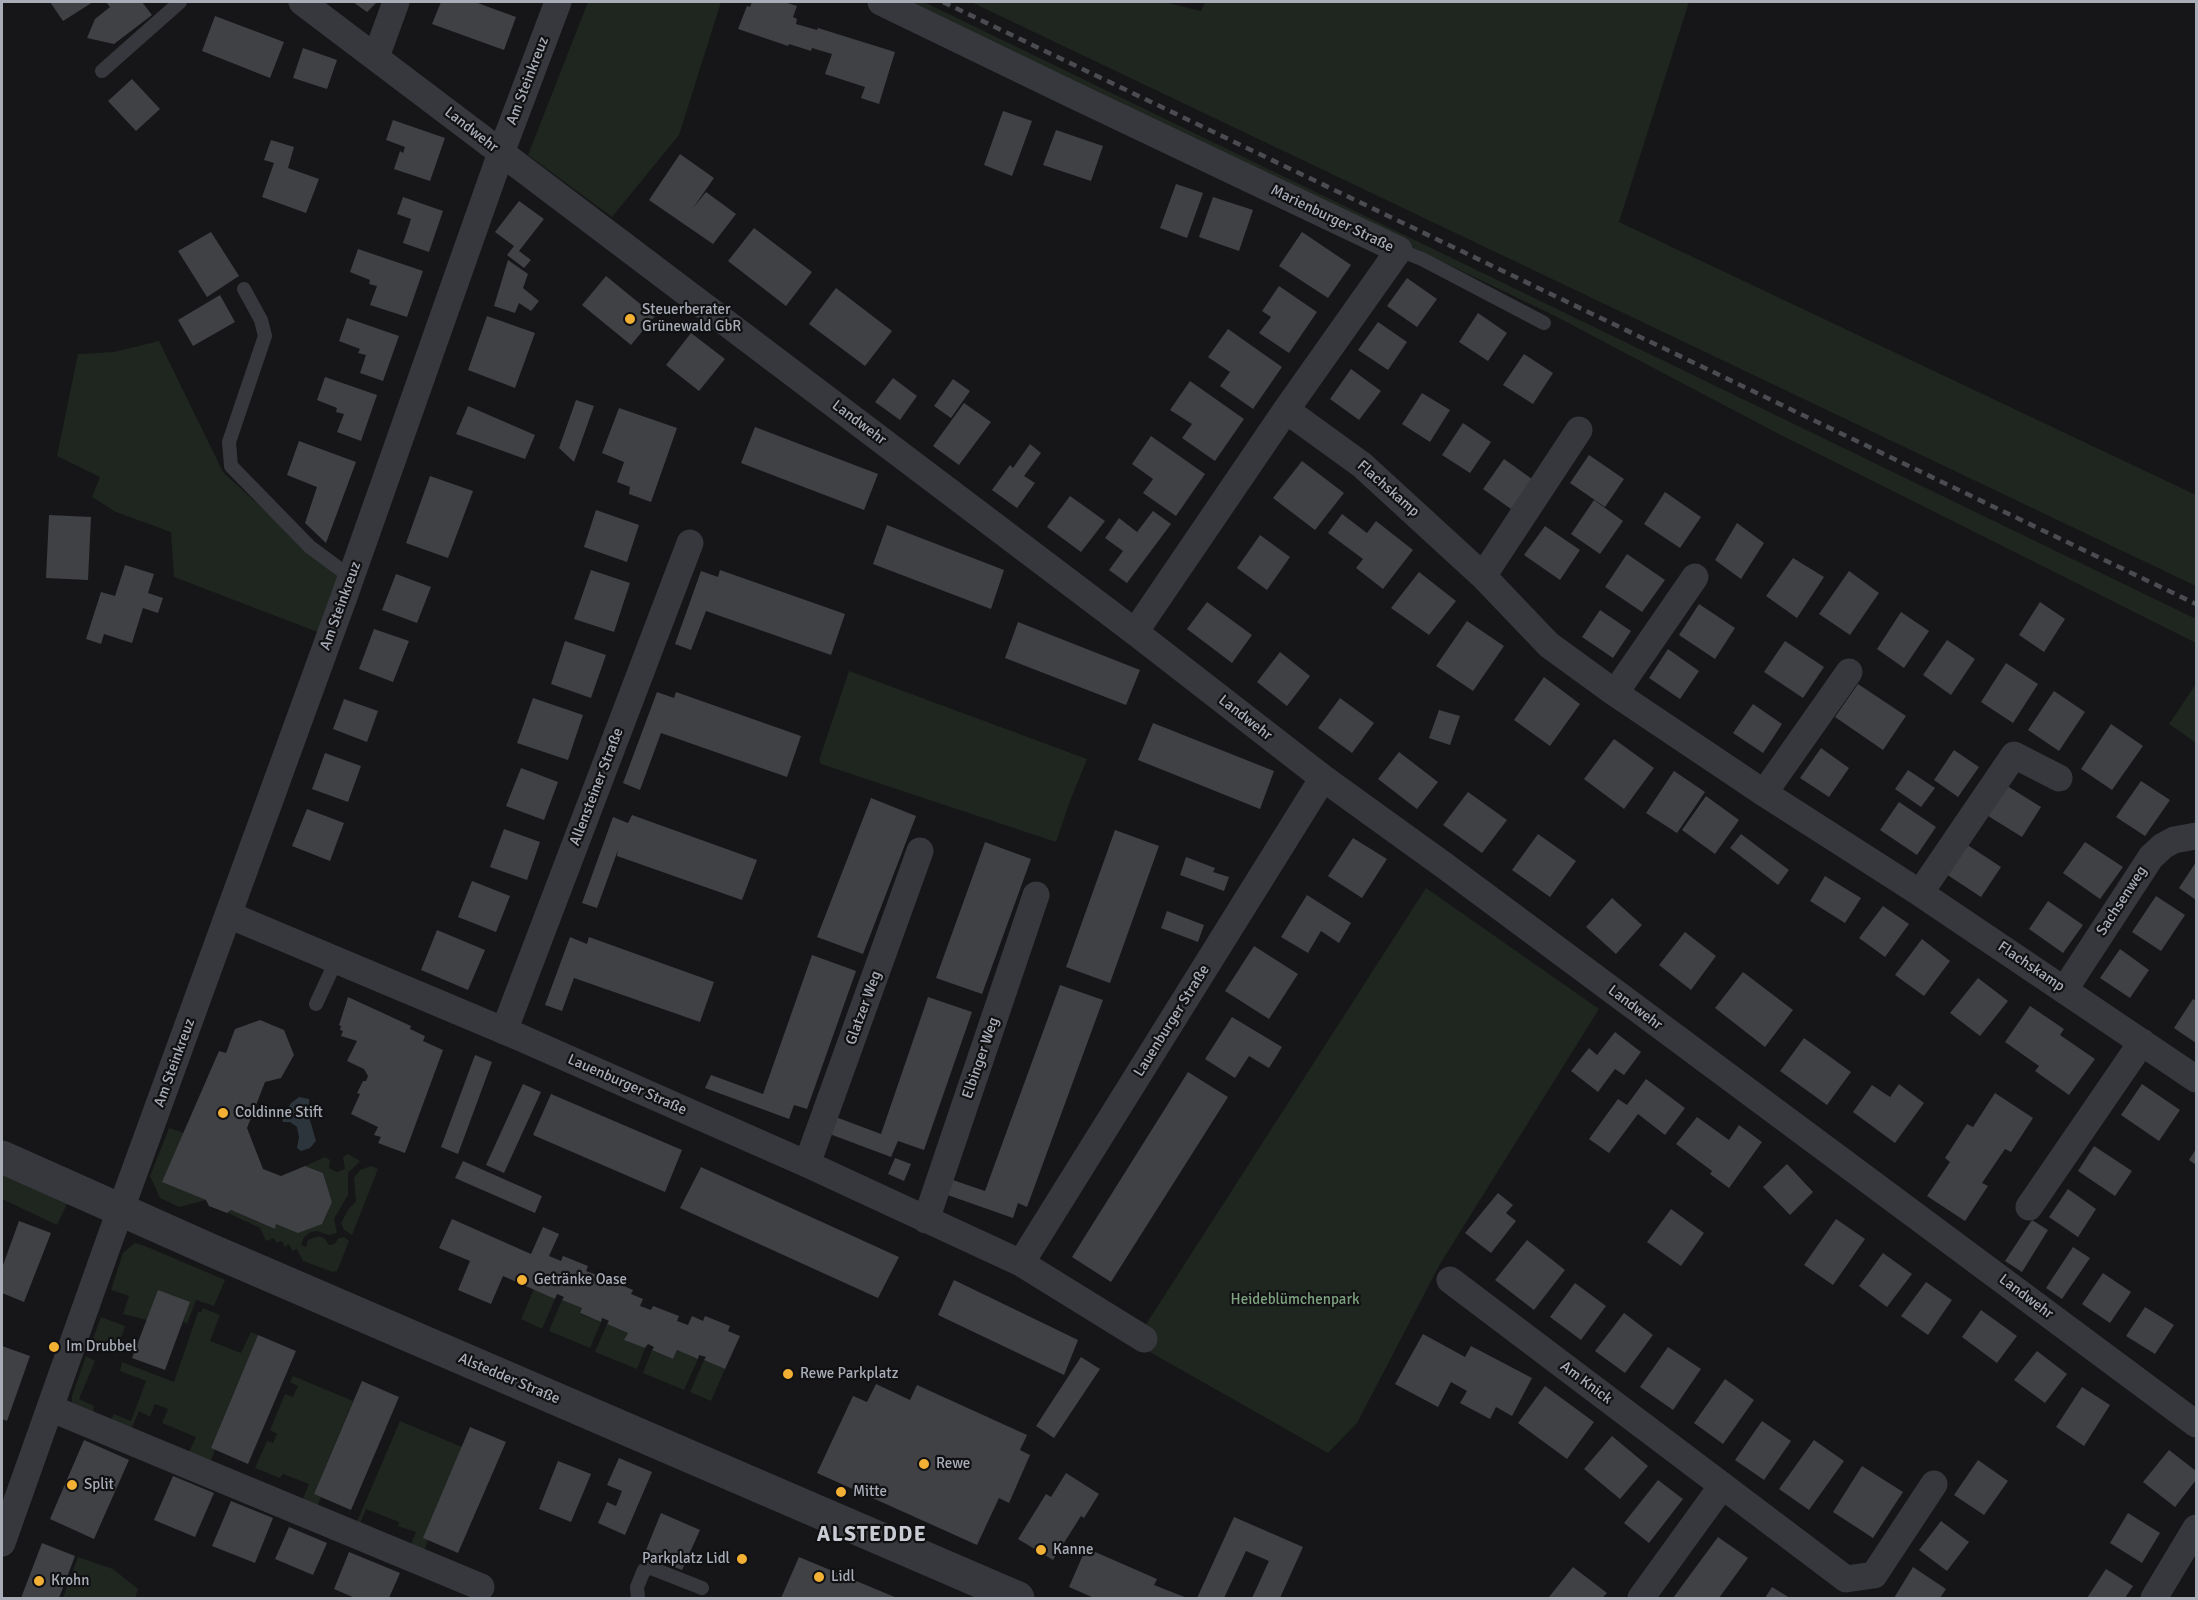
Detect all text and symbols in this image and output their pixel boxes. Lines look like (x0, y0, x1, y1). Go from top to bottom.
street label: Am Steinkreuz (503, 34, 553, 128)
street label: Landwehr (441, 103, 501, 157)
street label: Marienburger Straße (1268, 181, 1396, 257)
place label: Steuerberater Grünewald GbR (642, 301, 741, 336)
marker: Steuerberater Grünewald GbR (623, 312, 637, 326)
street label: Landwehr (828, 397, 890, 449)
street label: Flachskamp (1353, 457, 1423, 521)
street label: Am Steinkreuz (317, 559, 365, 653)
street label: Landwehr (1215, 691, 1275, 745)
street label: Allensteiner Straße (566, 726, 628, 848)
street label: Sachsenweg (2093, 863, 2151, 939)
street label: Flachskamp (1994, 938, 2068, 996)
street label: Lauenburger Straße (1130, 962, 1214, 1080)
street label: Glatzer Weg (842, 969, 886, 1047)
street label: Landwehr (1604, 982, 1666, 1034)
street label: Elbinger Weg (959, 1015, 1003, 1101)
street label: Am Steinkreuz (151, 1016, 199, 1110)
street label: Lauenburger Straße (565, 1051, 689, 1119)
place label: Coldinne Stift (235, 1104, 323, 1122)
marker: Coldinne Stift (216, 1106, 230, 1120)
place label: Getränke Oase (534, 1271, 627, 1289)
street label: Landwehr (1995, 1271, 2057, 1323)
marker: Getränke Oase (515, 1273, 529, 1287)
park label: Heideblümchenpark (1231, 1291, 1359, 1309)
place label: Im Drubbel (66, 1338, 137, 1356)
marker: Im Drubbel (47, 1340, 61, 1354)
street label: Alstedder Straße (456, 1350, 562, 1408)
street label: Am Knick (1557, 1358, 1615, 1408)
place label: Rewe Parkplatz (800, 1365, 898, 1383)
marker: Rewe Parkplatz (781, 1367, 795, 1381)
place label: Rewe (936, 1455, 970, 1473)
marker: Rewe (917, 1457, 931, 1471)
place label: Split (84, 1476, 114, 1494)
marker: Split (65, 1478, 79, 1492)
place label: Mitte (853, 1483, 887, 1501)
marker: Mitte (834, 1485, 848, 1499)
district label: ALSTEDDE (817, 1522, 927, 1548)
place label: Kanne (1053, 1541, 1093, 1559)
marker: Kanne (1034, 1543, 1048, 1557)
place label: Parkplatz Lidl (642, 1550, 730, 1568)
marker: Parkplatz Lidl (735, 1552, 749, 1566)
place label: Lidl (831, 1568, 855, 1586)
marker: Lidl (812, 1570, 826, 1584)
place label: Krohn (51, 1572, 89, 1590)
marker: Krohn (32, 1574, 46, 1588)

